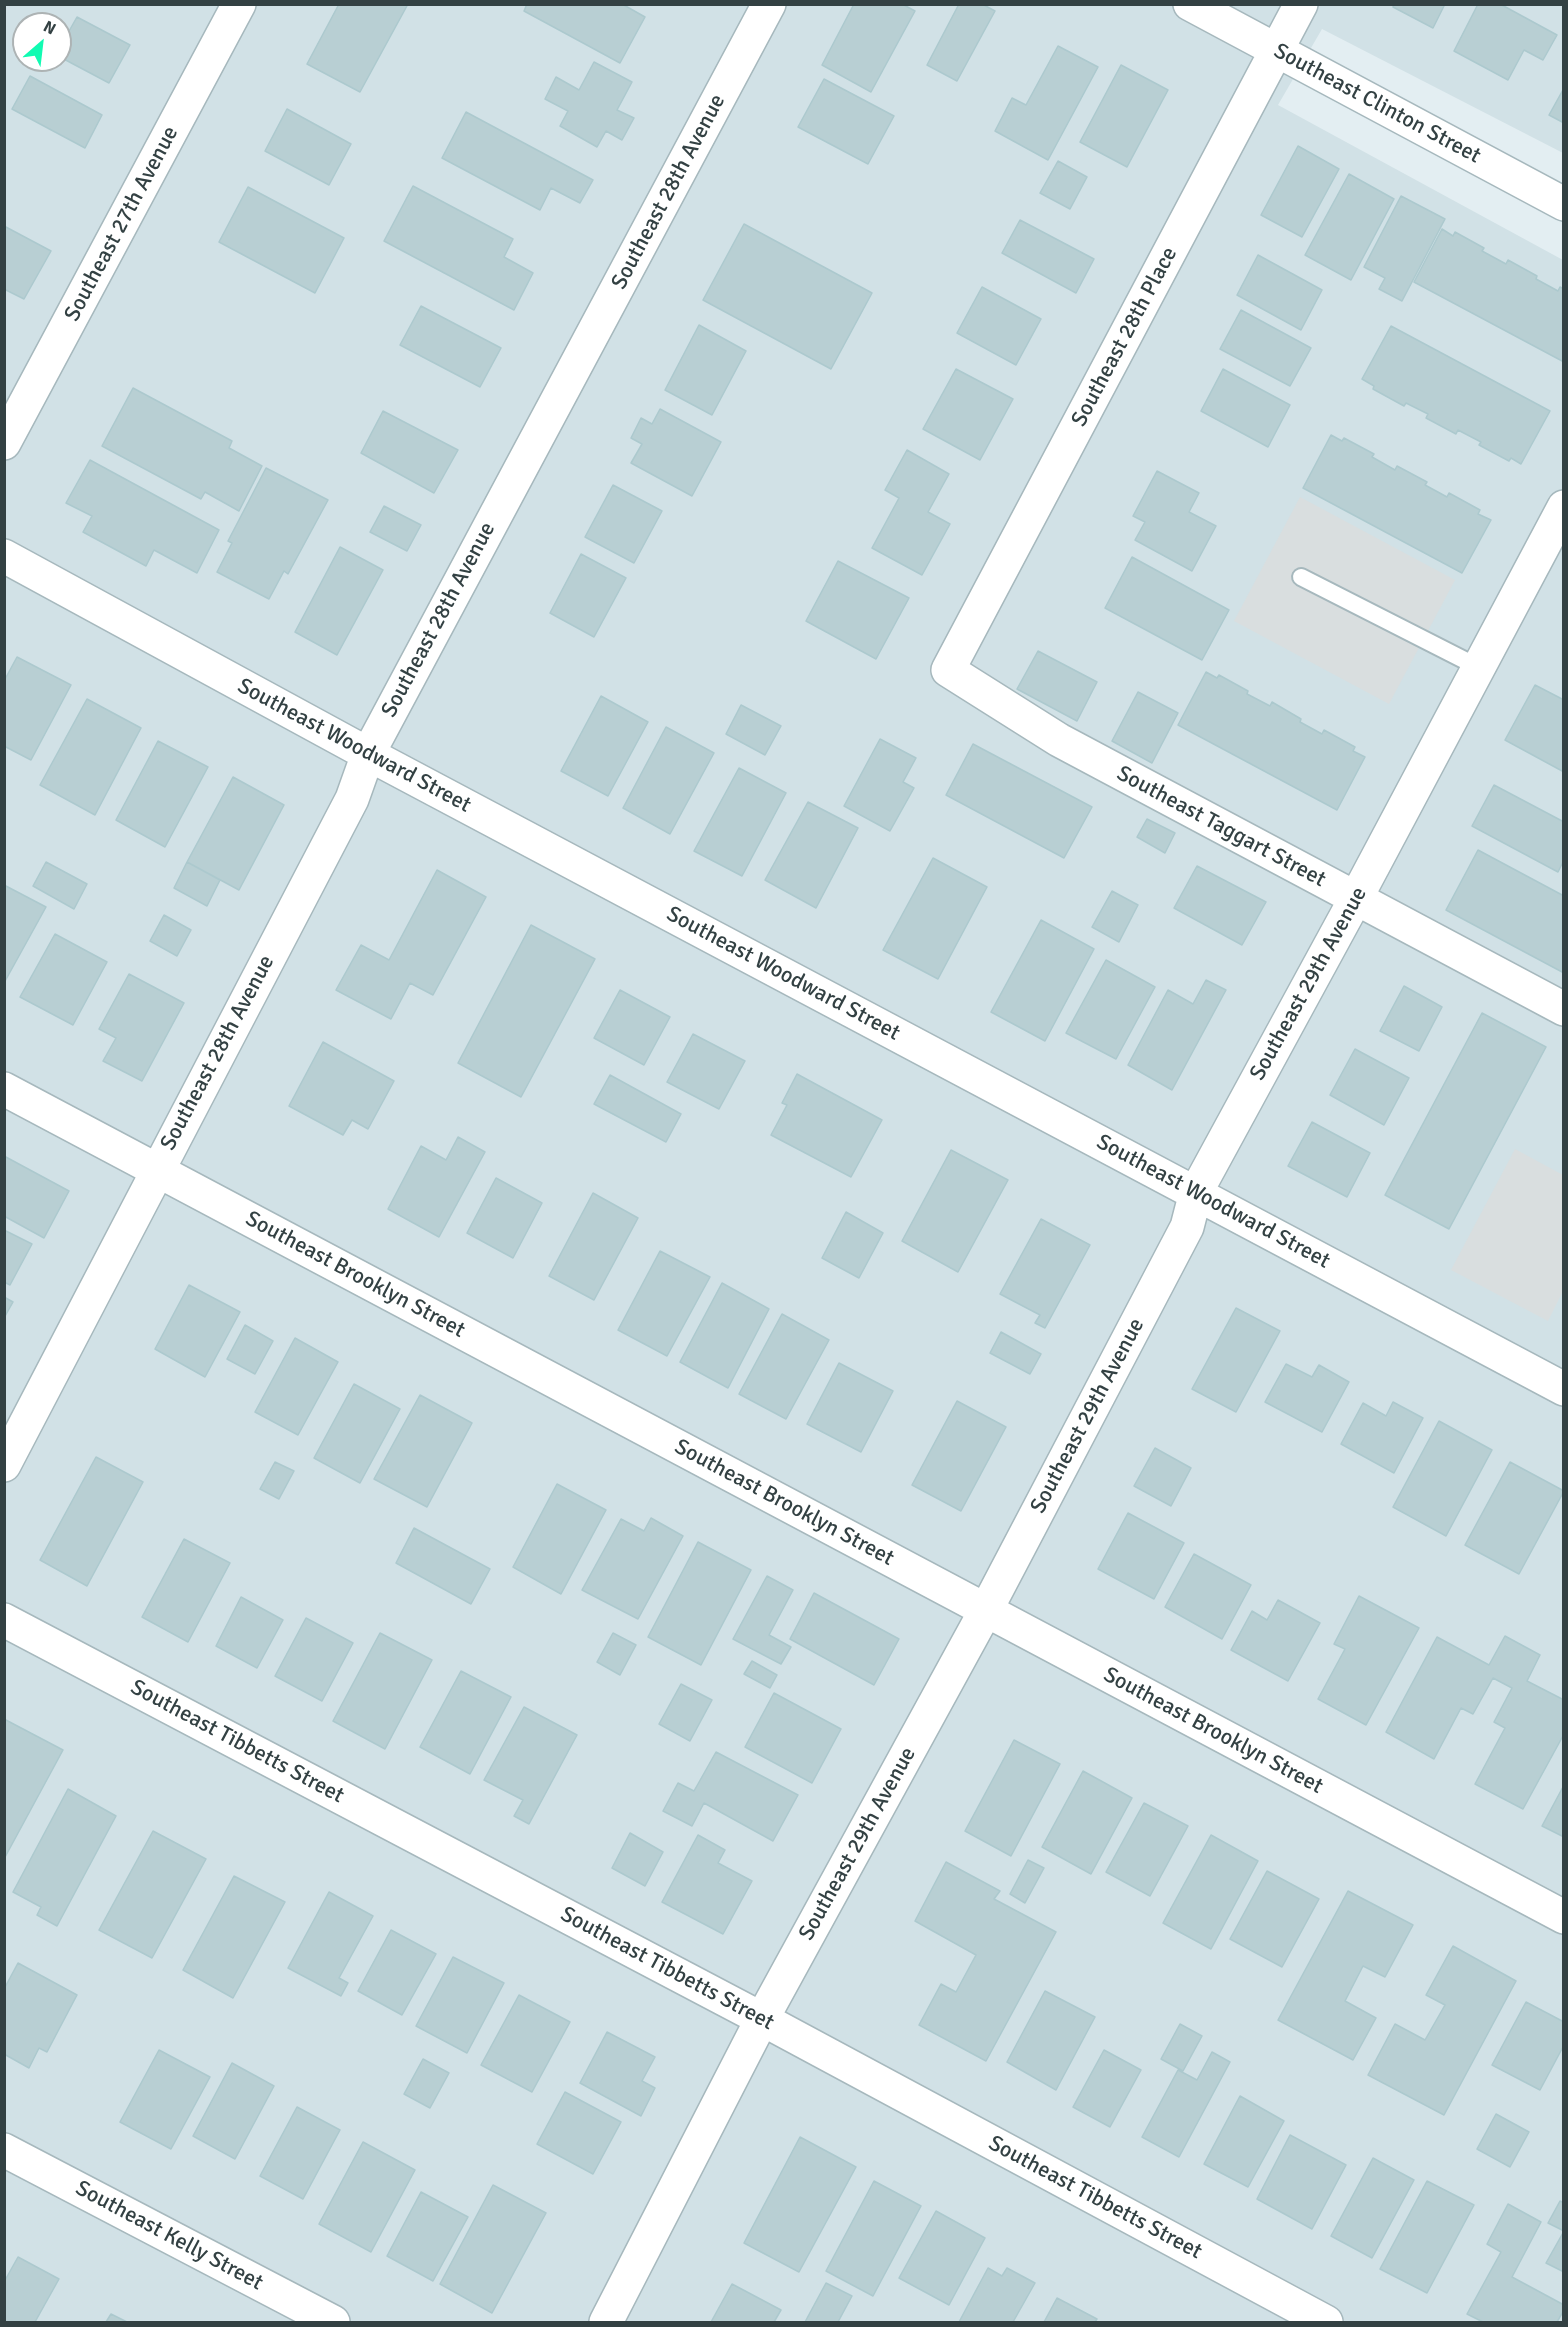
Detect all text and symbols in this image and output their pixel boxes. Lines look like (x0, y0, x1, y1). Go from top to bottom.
north arrow (12, 12, 72, 72)
text: N (40, 16, 59, 39)
street label: Southeast Clinton Street (1269, 38, 1485, 170)
street label: Southeast 28th Avenue (606, 90, 732, 294)
street label: Southeast 27th Avenue (59, 122, 185, 326)
street label: Southeast 28th Place (1067, 243, 1183, 431)
street label: Southeast 28th Avenue (376, 518, 502, 722)
street label: Southeast Woodward Street (233, 673, 475, 819)
street label: Southeast Taggart Street (1112, 761, 1330, 893)
street label: Southeast 29th Avenue (1245, 883, 1373, 1085)
street label: Southeast Woodward Street (662, 901, 904, 1047)
street label: Southeast 28th Avenue (155, 951, 281, 1155)
street label: Southeast Woodward Street (1092, 1129, 1334, 1275)
street label: Southeast Brooklyn Street (241, 1206, 469, 1344)
street label: Southeast 29th Avenue (1025, 1314, 1151, 1518)
street label: Southeast Brooklyn Street (670, 1434, 898, 1572)
street label: Southeast Brooklyn Street (1099, 1662, 1327, 1800)
street label: Southeast Tibbetts Street (126, 1675, 348, 1809)
street label: Southeast 29th Avenue (794, 1743, 922, 1945)
street label: Southeast Tibbetts Street (556, 1902, 778, 2036)
street label: Southeast Tibbetts Street (984, 2131, 1206, 2265)
street label: Southeast Kelly Street (71, 2175, 267, 2297)

